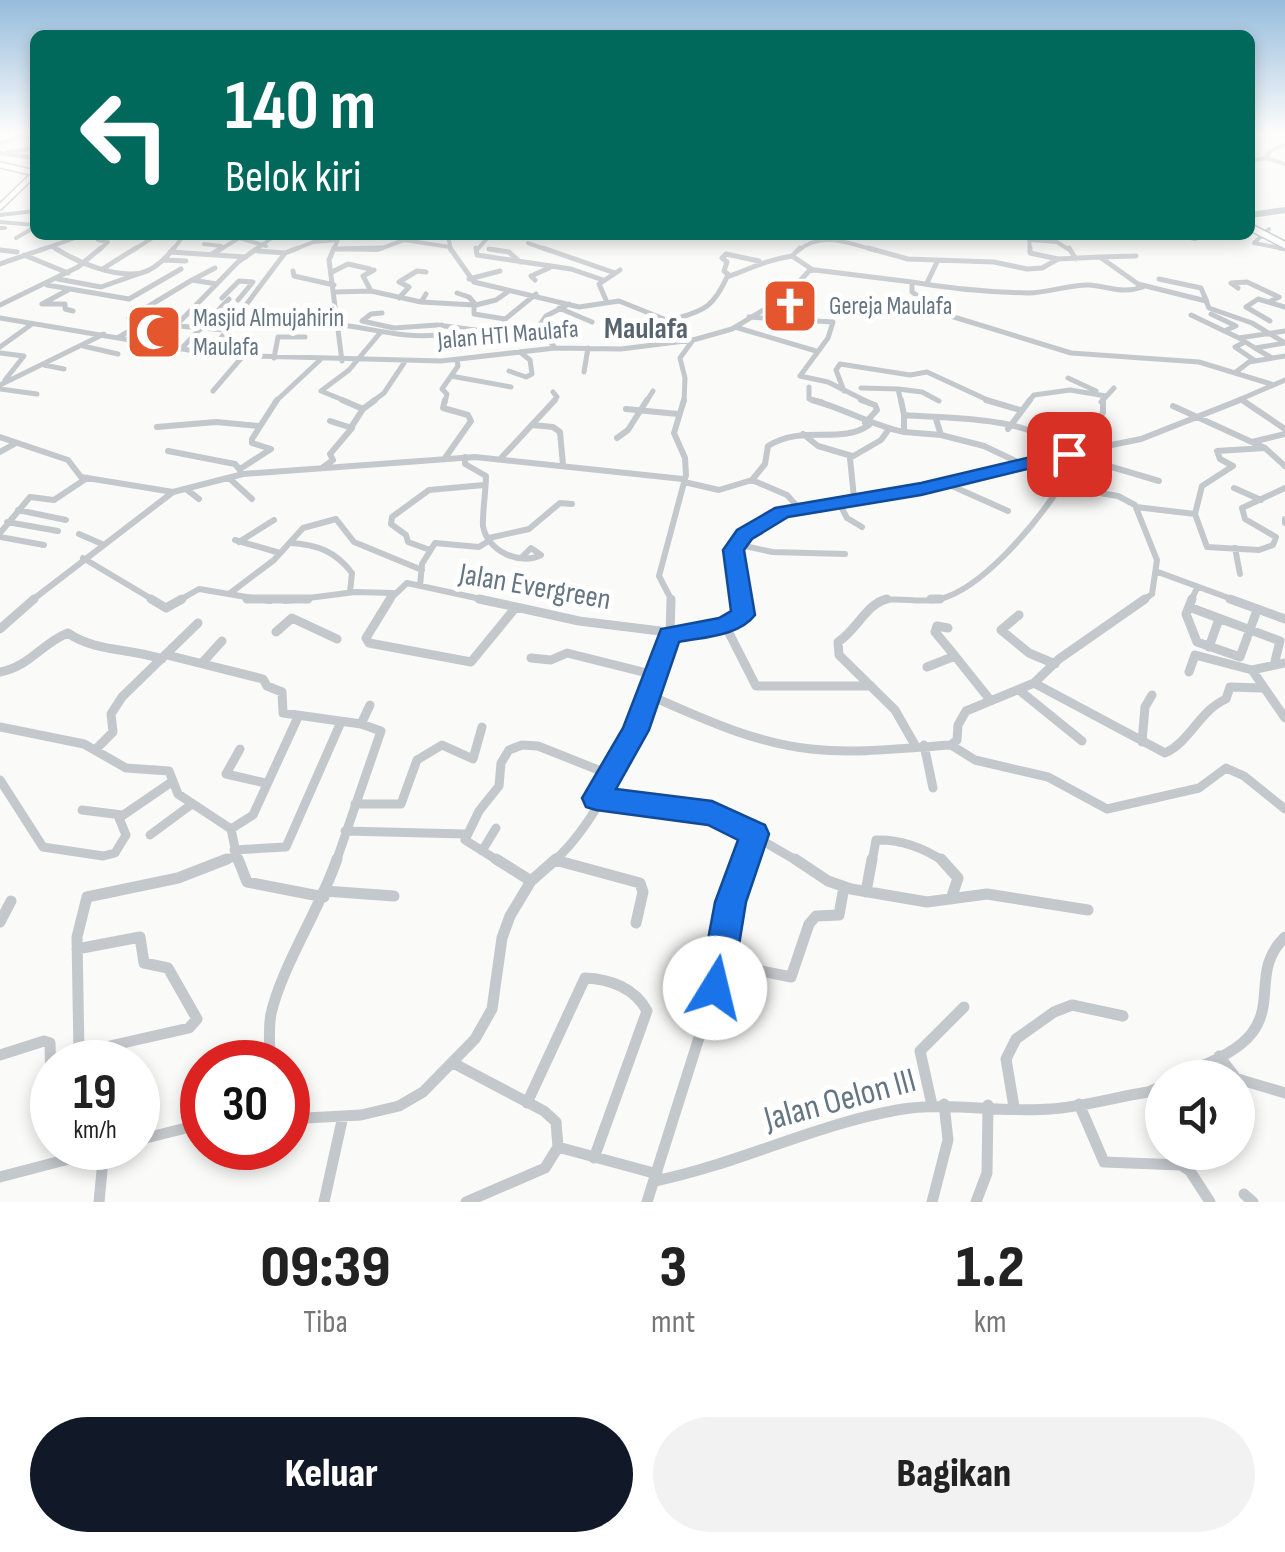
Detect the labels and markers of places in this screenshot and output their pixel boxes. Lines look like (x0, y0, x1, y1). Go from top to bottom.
church icon: Gereja Maulafa (760, 276, 820, 336)
place label: Gereja Maulafa (829, 291, 952, 322)
mosque icon: Masjid Almujahirin Maulafa (124, 302, 184, 362)
place label: Masjid Almujahirin Maulafa (193, 303, 344, 363)
pin (1027, 412, 1112, 497)

